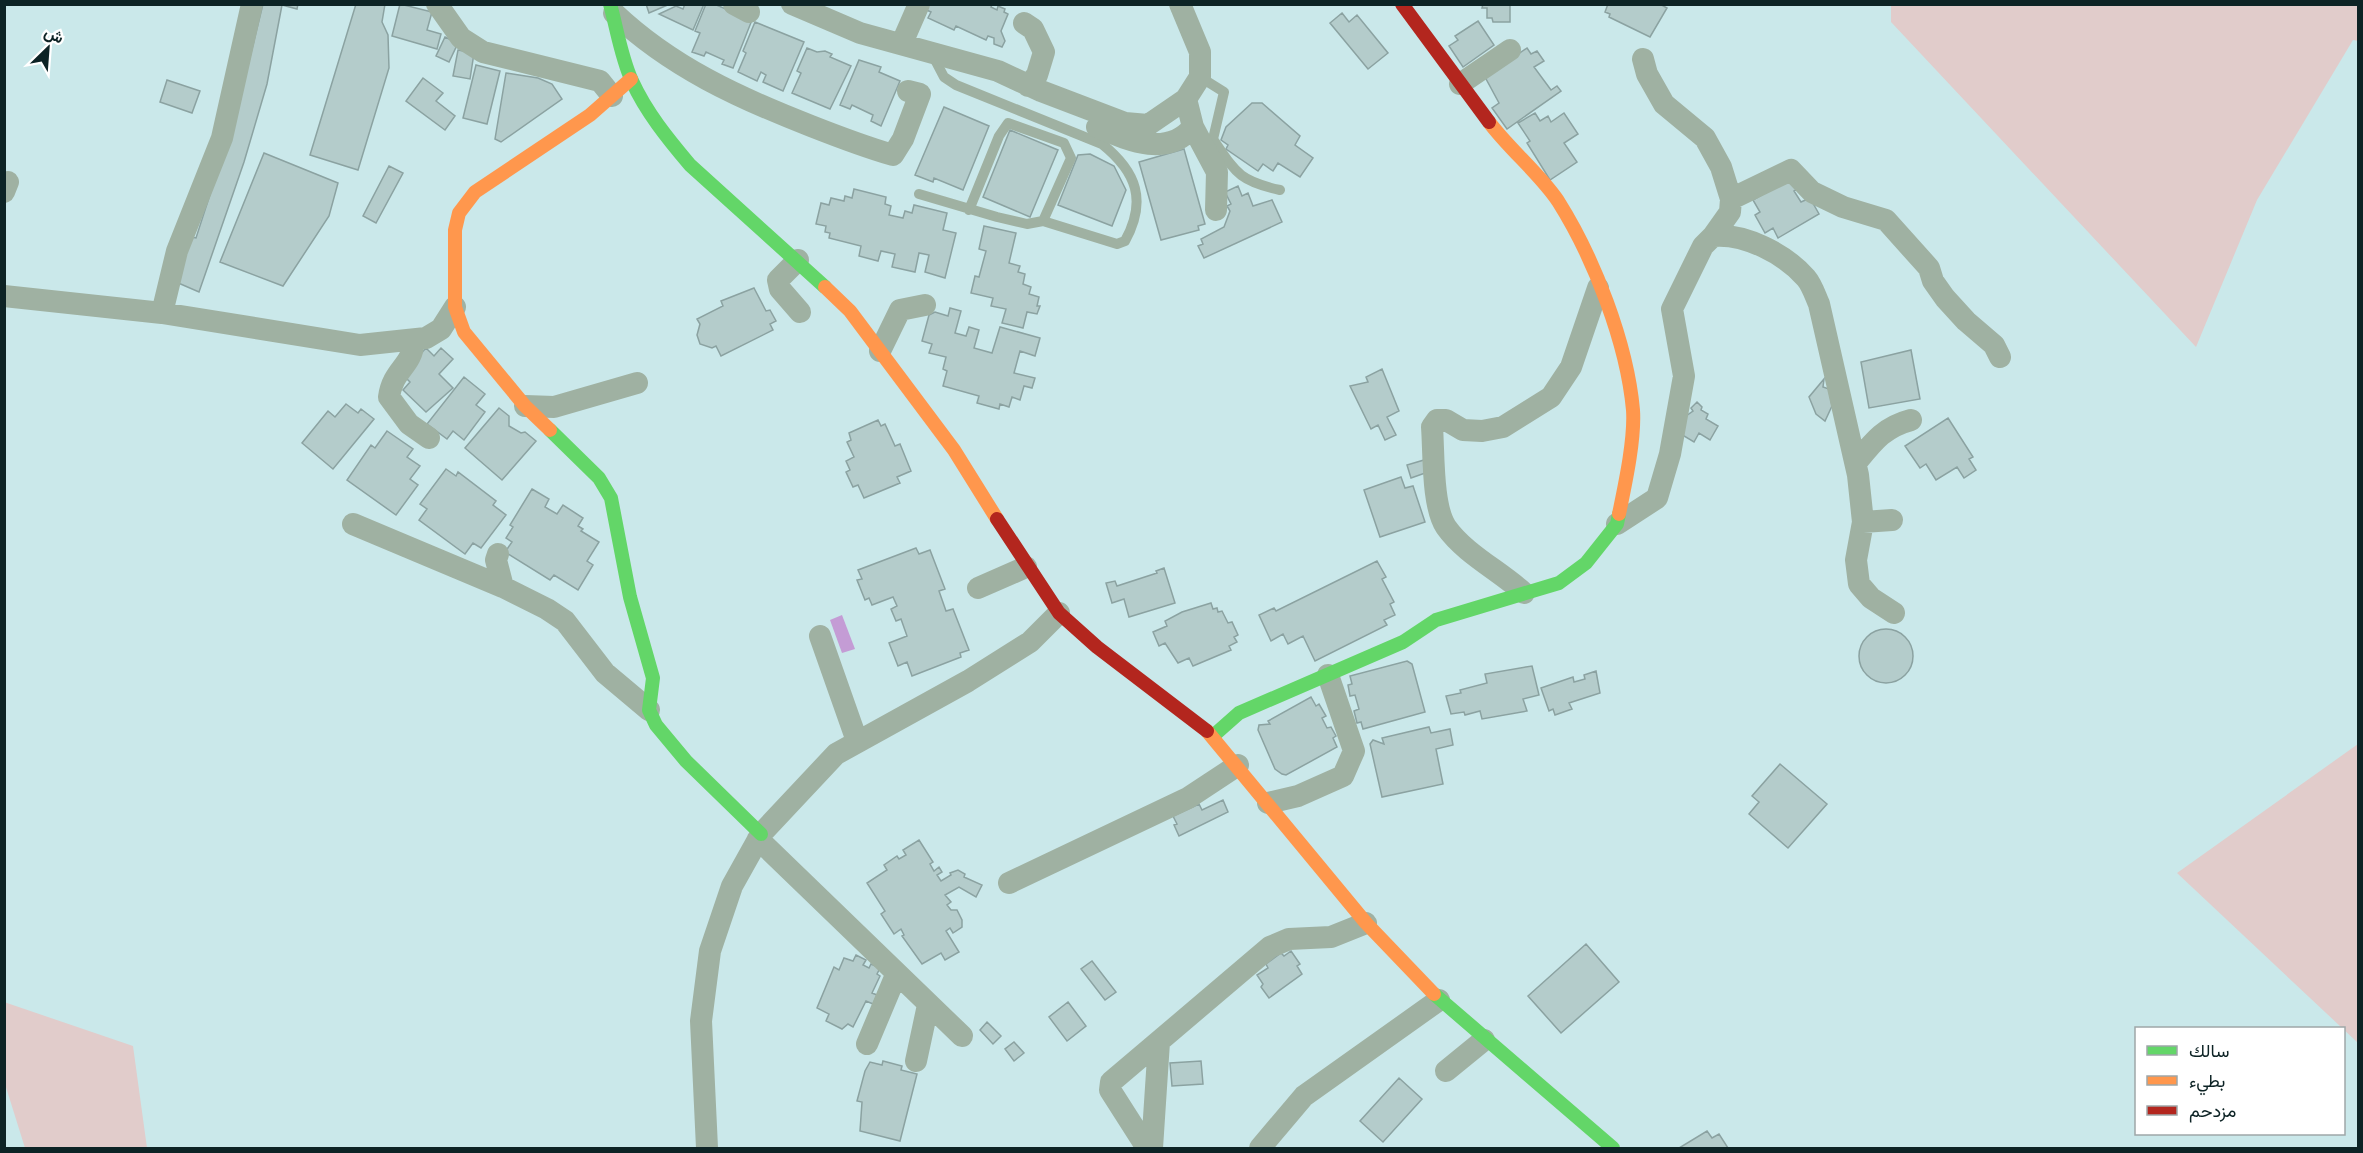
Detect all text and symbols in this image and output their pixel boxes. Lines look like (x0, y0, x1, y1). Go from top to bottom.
north arrow (18, 18, 78, 78)
text: ش (41, 22, 67, 48)
legend (2135, 1027, 2345, 1135)
text: سالك (2189, 1040, 2229, 1061)
text: بطيء (2189, 1070, 2225, 1096)
text: مزدحم (2189, 1100, 2236, 1123)

